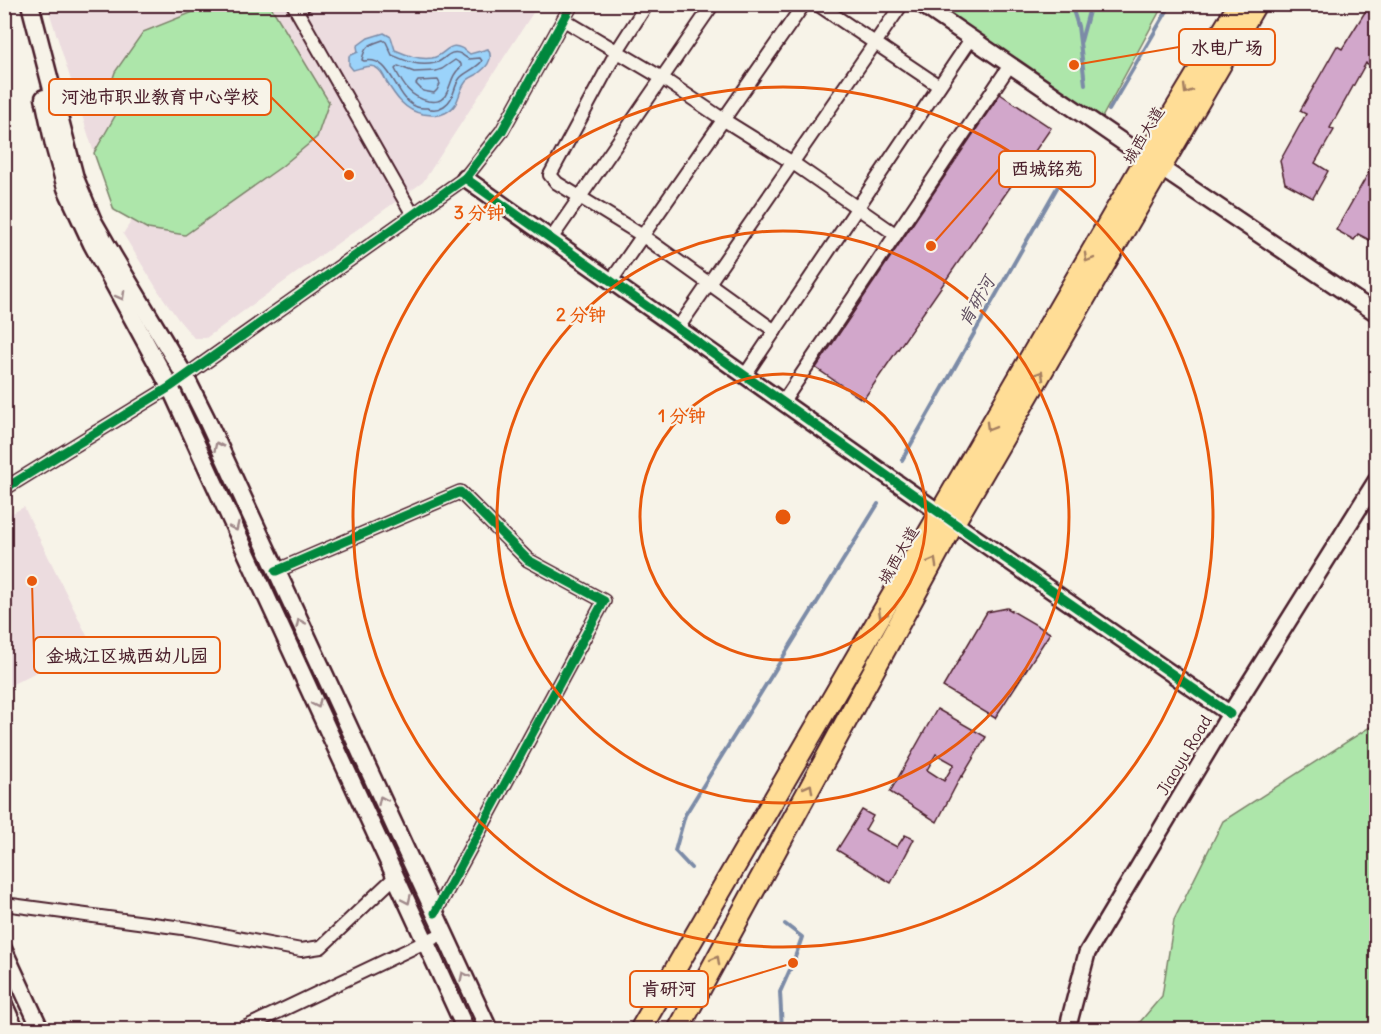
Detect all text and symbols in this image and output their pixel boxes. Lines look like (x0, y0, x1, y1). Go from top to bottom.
callout: 水电广场 (1179, 29, 1275, 65)
text: 水电广场 (1191, 36, 1263, 59)
callout: 河池市职业教育中心学校 (49, 79, 271, 115)
one-way arrow (1183, 84, 1195, 94)
text: 河池市职业教育中心学校 (61, 85, 259, 108)
street label: 城西大道 (1118, 102, 1168, 168)
callout: 西城铭苑 (999, 151, 1095, 187)
text: 西城铭苑 (1011, 157, 1083, 180)
text: 3 分钟 (454, 201, 504, 224)
one-way arrow (1084, 252, 1095, 262)
water label: 肯研河 (953, 269, 1001, 330)
one-way arrow (114, 290, 125, 300)
text: 2 分钟 (556, 303, 606, 326)
one-way arrow (1033, 371, 1045, 381)
text: 1 分钟 (658, 404, 706, 427)
one-way arrow (986, 421, 997, 431)
one-way arrow (214, 441, 226, 452)
centre of rings (773, 507, 793, 527)
one-way arrow (228, 521, 240, 532)
street label: 城西大道 (873, 522, 923, 588)
one-way arrow (926, 558, 937, 568)
one-way arrow (877, 608, 889, 618)
one-way arrow (296, 618, 308, 629)
callout: 金城江区城西幼儿园 (34, 637, 220, 673)
text: 金城江区城西幼儿园 (46, 644, 208, 667)
one-way arrow (309, 698, 321, 709)
street label: Jiaoyu Road (1152, 711, 1216, 799)
one-way arrow (802, 784, 813, 795)
one-way arrow (378, 795, 390, 806)
one-way arrow (400, 894, 412, 905)
one-way arrow (709, 955, 720, 966)
callout: 肯研河 (630, 971, 708, 1007)
one-way arrow (460, 972, 472, 983)
text: 肯研河 (642, 977, 696, 1000)

